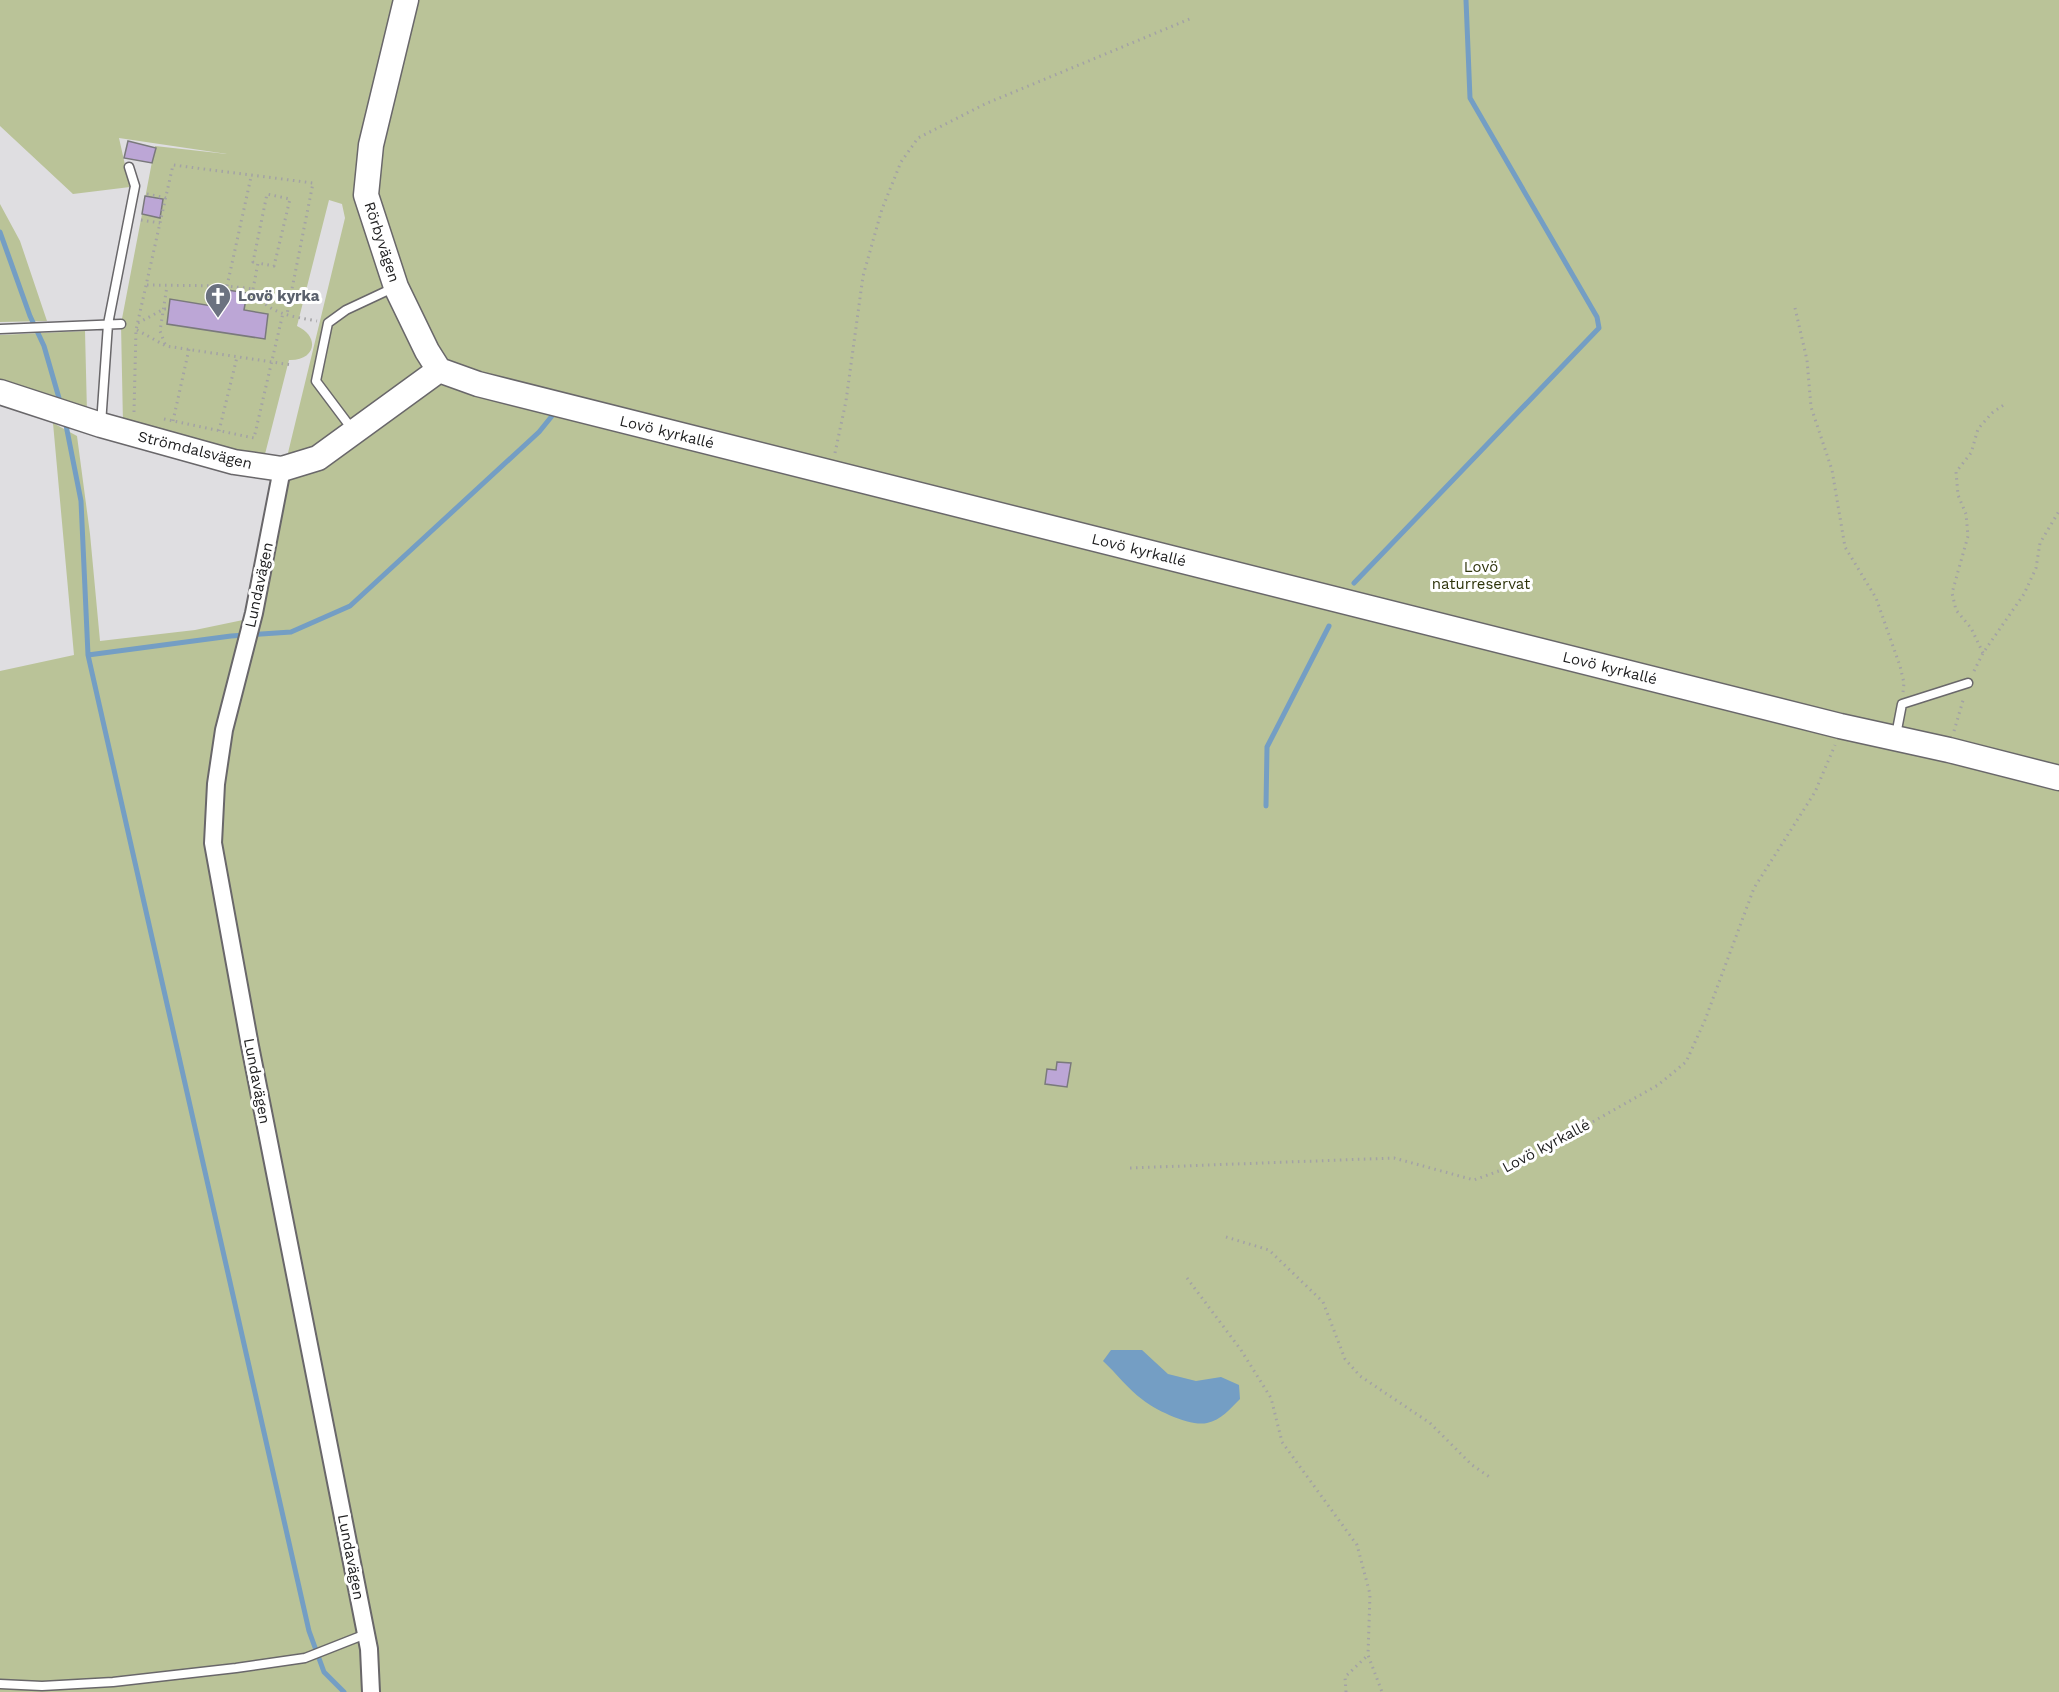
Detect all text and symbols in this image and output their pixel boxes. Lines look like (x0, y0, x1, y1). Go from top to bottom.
street label: Rörbyvägen (360, 199, 404, 285)
church icon: Lovö kyrka (203, 281, 233, 319)
place label: Lovö kyrka (238, 287, 320, 305)
street label: Lovö kyrkallé (618, 412, 716, 452)
street label: Strömdalsvägen (136, 427, 254, 473)
street label: Lovö kyrkallé (1090, 530, 1188, 570)
street label: Lundavägen (241, 541, 277, 629)
park label: Lovö naturreservat (1432, 558, 1531, 593)
street label: Lovö kyrkallé (1561, 648, 1659, 688)
street label: Lundavägen (240, 1037, 274, 1125)
street label: Lovö kyrkallé (1499, 1115, 1593, 1177)
street label: Lundavägen (334, 1513, 368, 1601)

